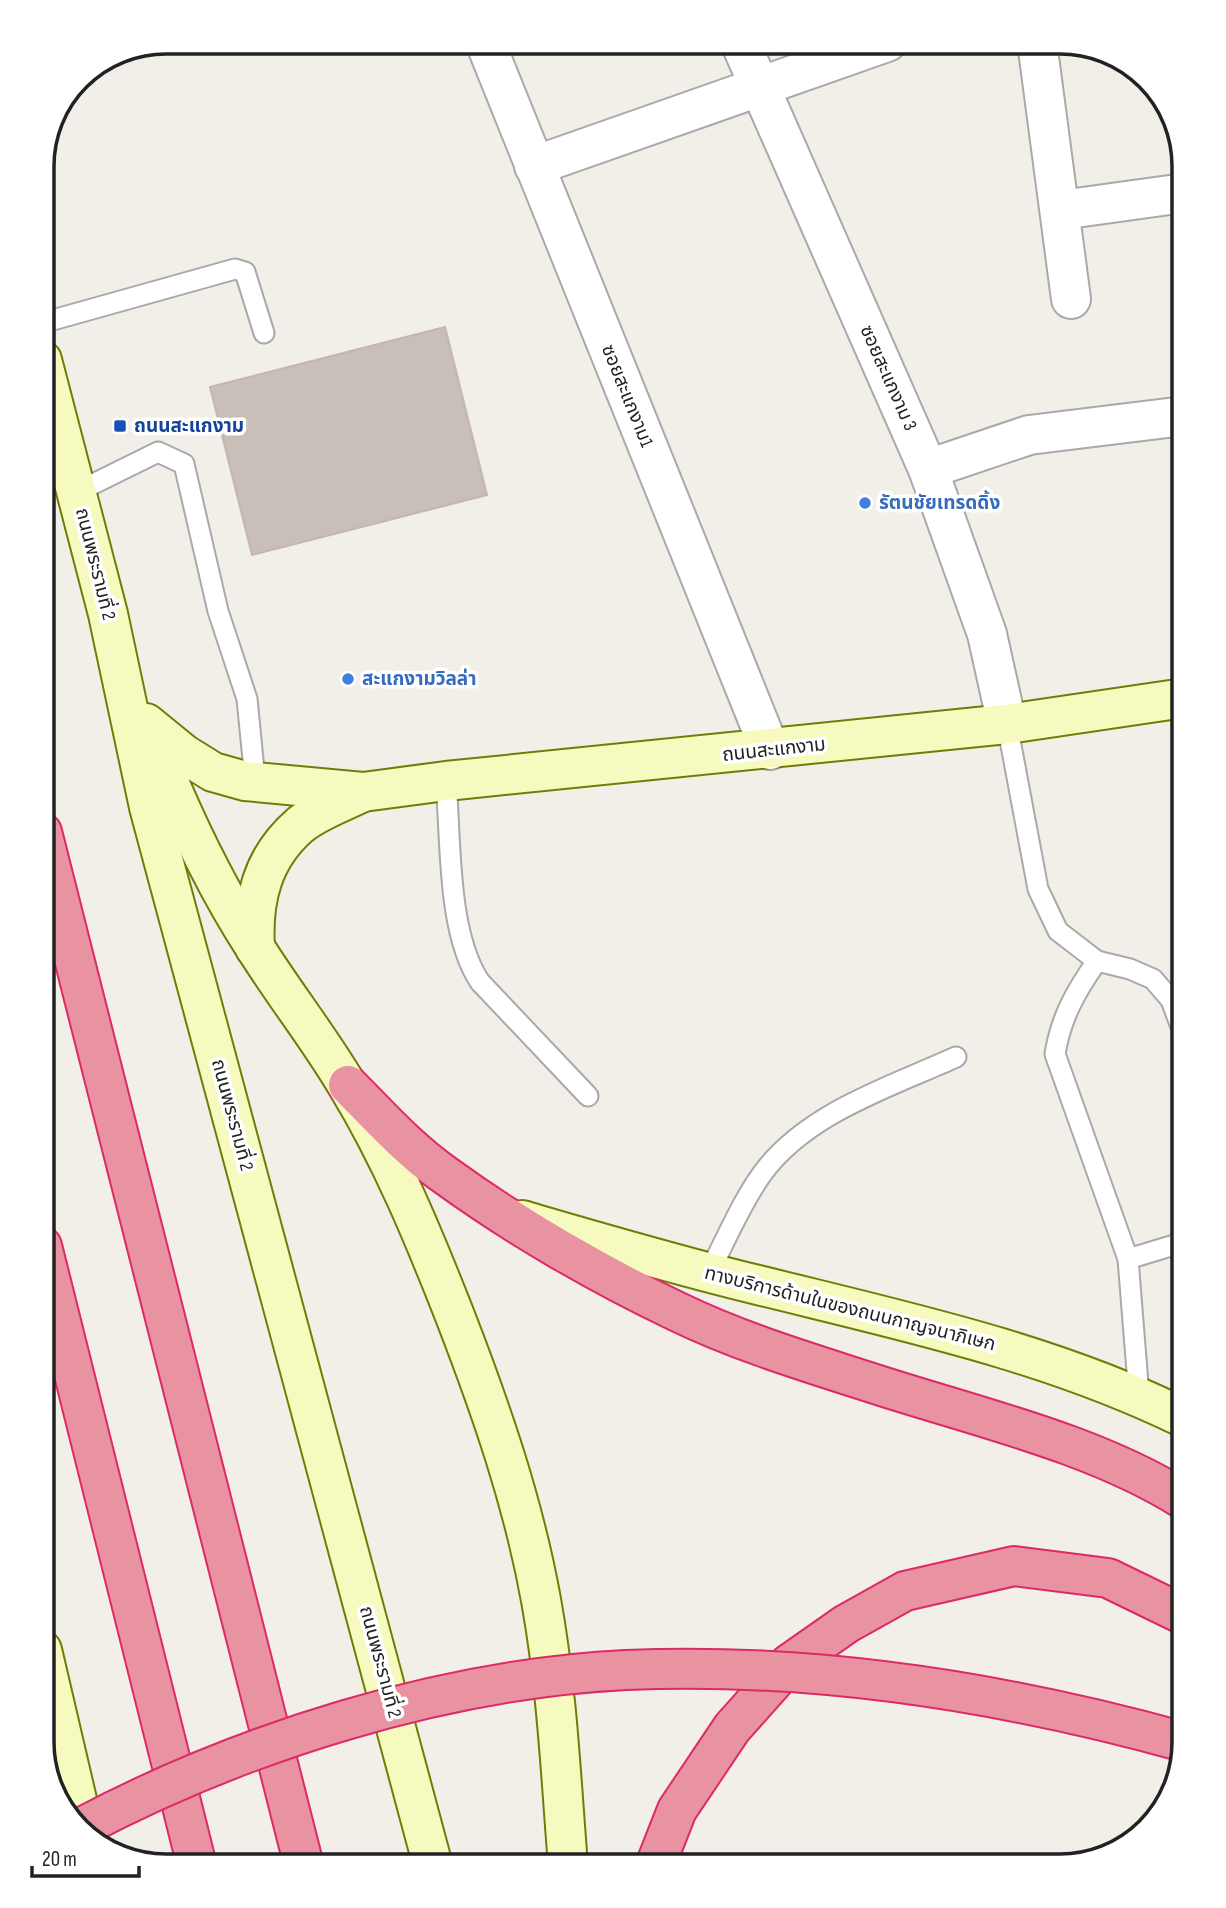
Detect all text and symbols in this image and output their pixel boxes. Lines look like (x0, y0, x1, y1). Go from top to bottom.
street label: ซอยสะแกงาม 3 (855, 322, 921, 434)
street label: ซอยสะแกงาม1 (596, 341, 658, 451)
place label: ถนนสะแกงาม (134, 415, 244, 438)
marker: ถนนสะแกงาม (112, 418, 128, 434)
place label: รัตนชัยเทรดดิ้ง (879, 490, 1000, 515)
marker: รัตนชัยเทรดดิ้ง (857, 495, 873, 511)
street label: ถนนพระรามที่ 2 (70, 505, 123, 622)
place label: สะแกงามวิลล่า (362, 668, 476, 691)
marker: สะแกงามวิลล่า (340, 671, 356, 687)
street label: ถนนสะแกงาม (721, 733, 827, 767)
street label: ถนนพระรามที่ 2 (206, 1056, 261, 1173)
street label: ทางบริการด้านในของถนนกาญจนาภิเษก (702, 1261, 998, 1356)
street label: ถนนพระรามที่ 2 (354, 1603, 409, 1720)
scale bar (32, 1834, 138, 1878)
text: 20 m (42, 1847, 77, 1872)

